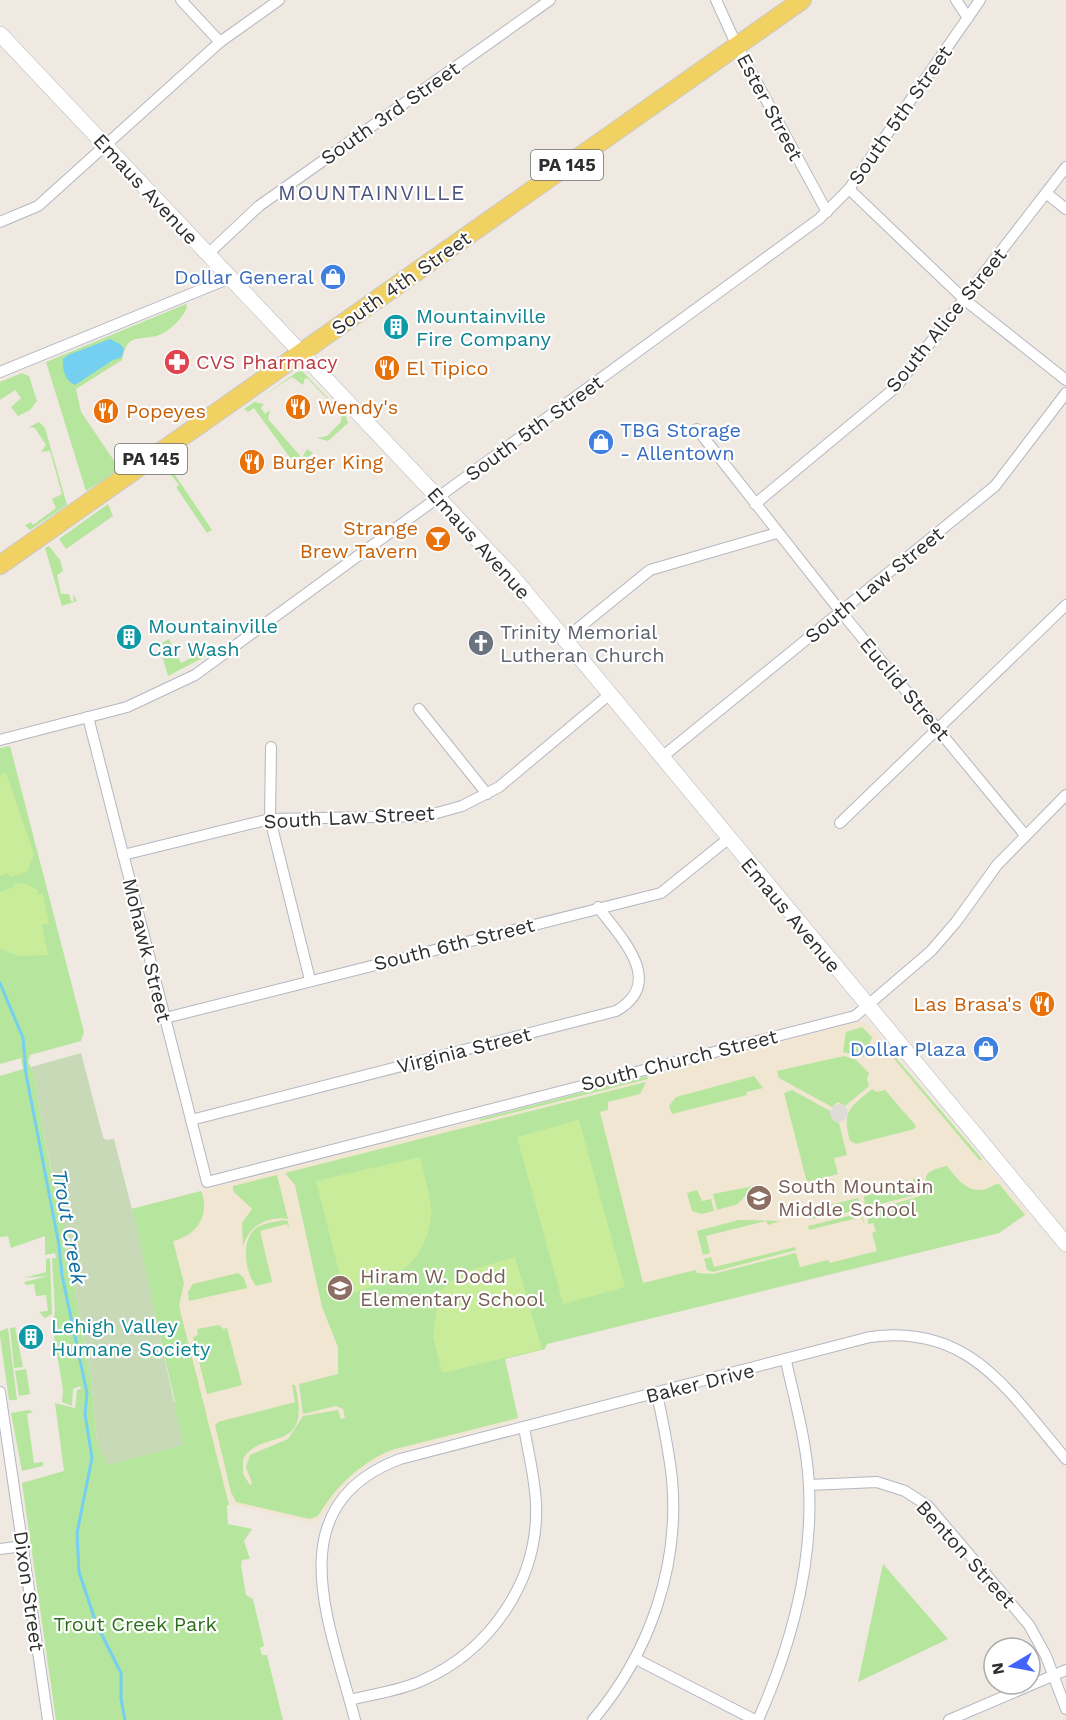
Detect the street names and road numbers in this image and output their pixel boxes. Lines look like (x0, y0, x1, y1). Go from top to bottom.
street label: South 5th Street (843, 40, 957, 189)
street label: Ester Street (732, 49, 809, 165)
street label: South 3rd Street (316, 56, 464, 170)
street label: Emaus Avenue (89, 129, 203, 249)
road number: PA 145 (531, 150, 603, 180)
street label: South 4th Street (327, 226, 476, 340)
street label: South Alice Street (881, 243, 1012, 397)
street label: South 5th Street (461, 370, 608, 486)
road number: PA 145 (115, 444, 187, 474)
street label: Emaus Avenue (422, 482, 536, 604)
street label: South Law Street (800, 521, 949, 648)
street label: Euclid Street (855, 633, 955, 746)
street label: South Law Street (263, 801, 436, 833)
street label: Emaus Avenue (736, 853, 846, 977)
street label: Mohawk Street (118, 876, 177, 1025)
street label: South 6th Street (371, 912, 537, 976)
street label: Virginia Street (394, 1022, 534, 1078)
street label: South Church Street (578, 1024, 780, 1096)
street label: Baker Drive (643, 1358, 757, 1408)
street label: Benton Street (911, 1495, 1021, 1613)
street label: Dixon Street (9, 1529, 49, 1653)

